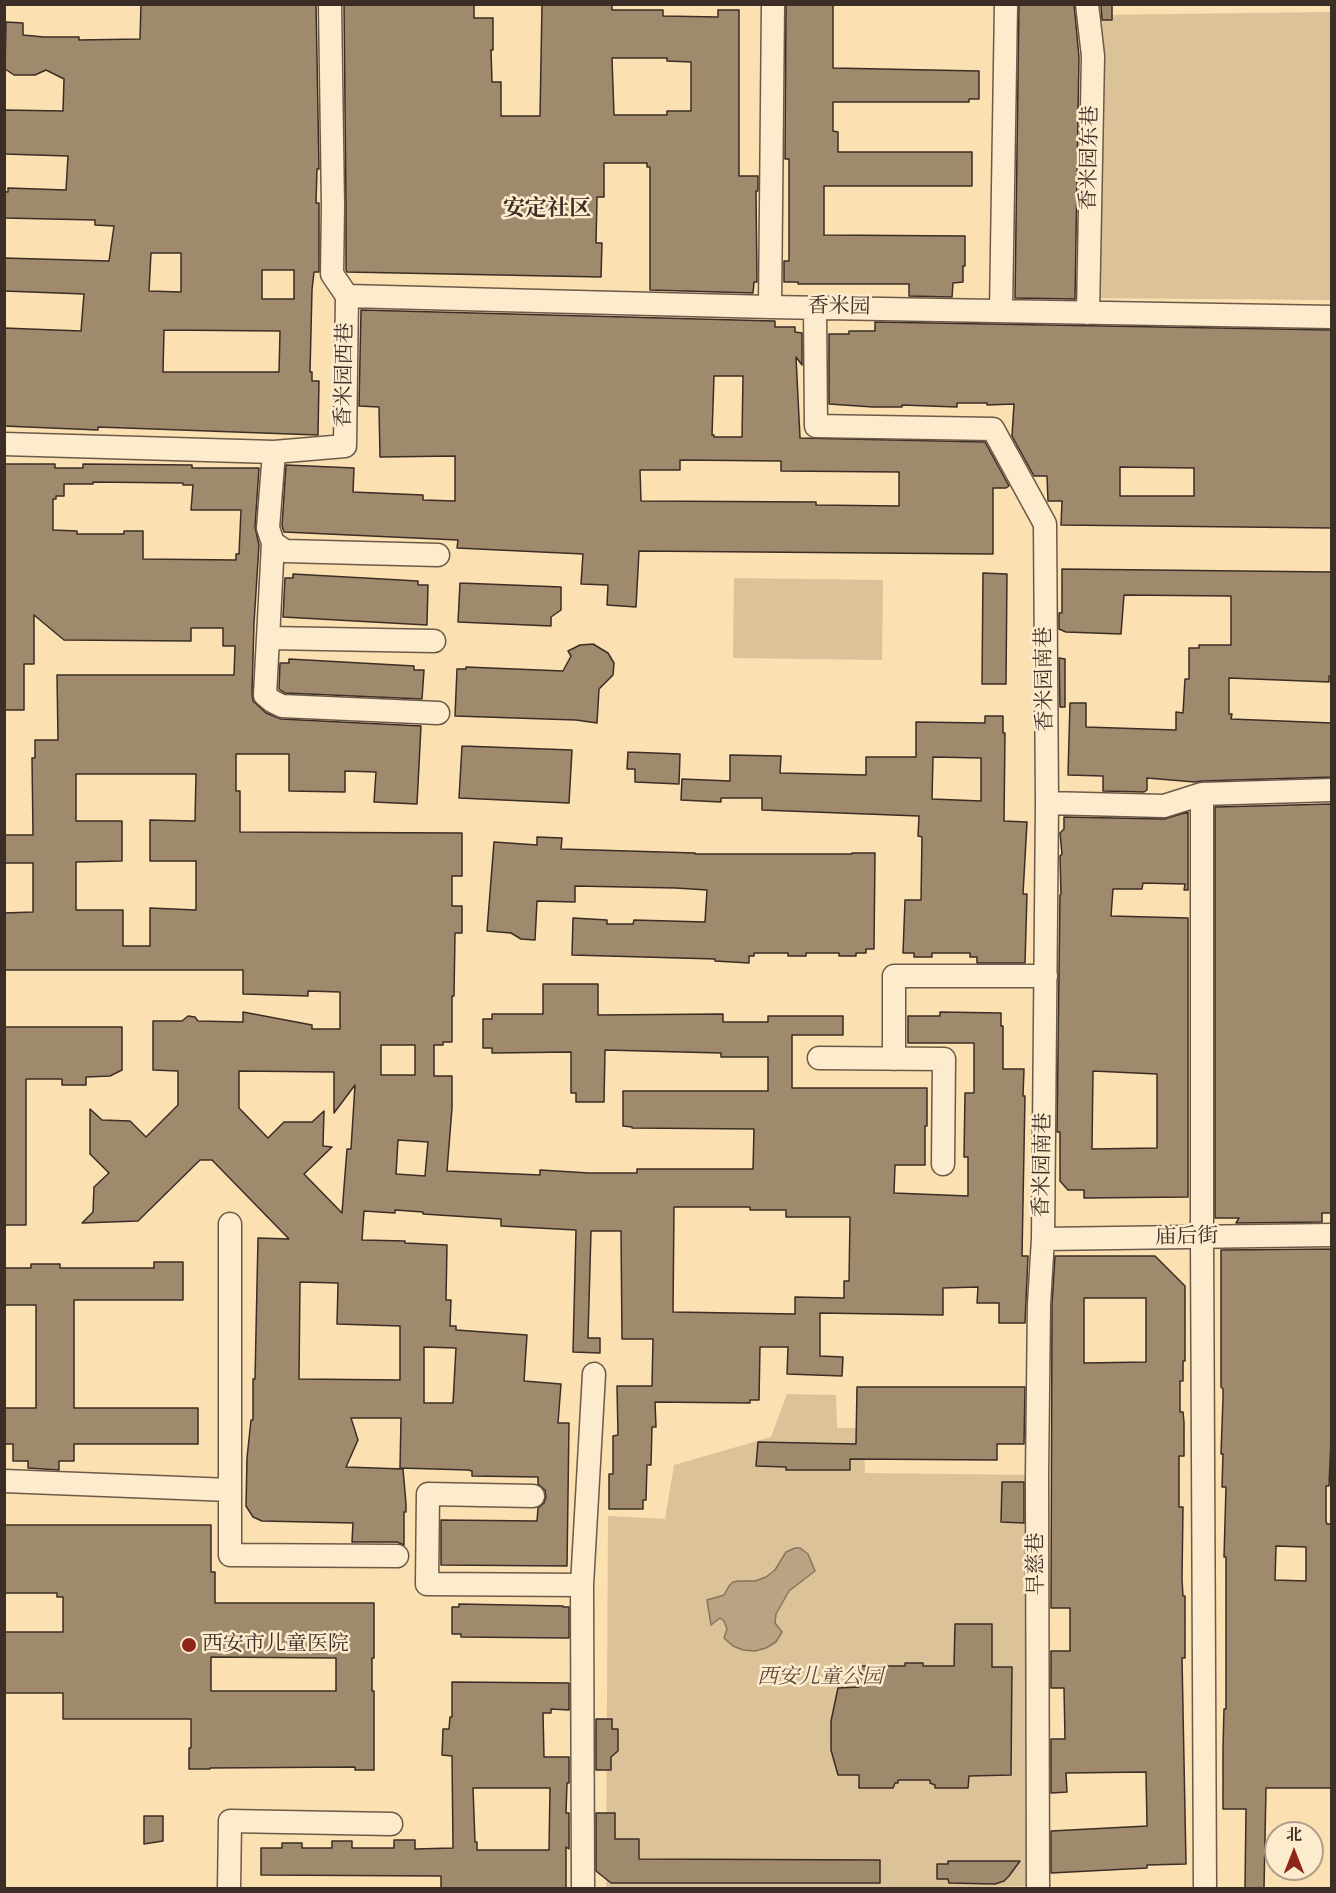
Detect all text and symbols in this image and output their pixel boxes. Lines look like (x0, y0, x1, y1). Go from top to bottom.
street label: 香米园东巷 (1077, 105, 1105, 211)
district label: 安定社区 (503, 197, 591, 223)
street label: 香米园 (807, 295, 871, 321)
street label: 香米园西巷 (332, 322, 360, 428)
street label: 香米园南巷 (1032, 626, 1060, 732)
street label: 香米园南巷 (1030, 1112, 1058, 1218)
street label: 庙后街 (1155, 1225, 1219, 1251)
street label: 早慈巷 (1024, 1533, 1050, 1595)
place label: 西安市儿童医院 (202, 1632, 349, 1658)
marker: 西安市儿童医院 (180, 1636, 198, 1654)
park label: 西安儿童公园 (757, 1665, 883, 1691)
north arrow (1264, 1821, 1324, 1881)
text: 北 (1286, 1825, 1302, 1845)

